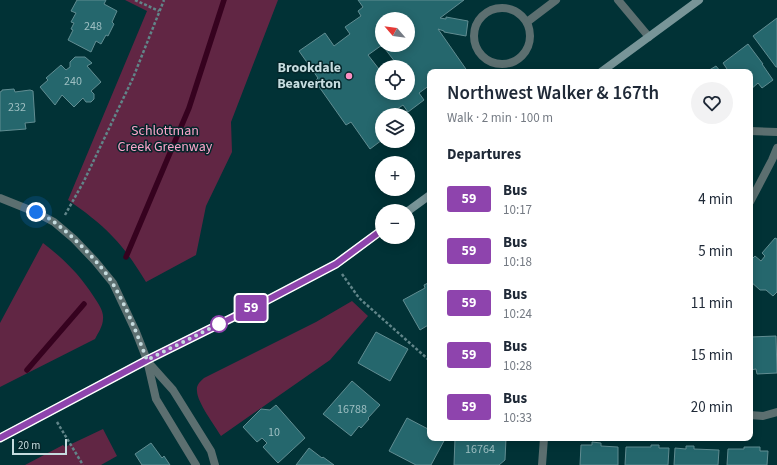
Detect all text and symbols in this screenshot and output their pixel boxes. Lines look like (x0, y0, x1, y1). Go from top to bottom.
north arrow (375, 12, 415, 52)
map controls (375, 12, 415, 244)
house number: 248 (84, 18, 102, 35)
place label: Brookdale Beaverton (277, 58, 341, 94)
button: locate (375, 60, 415, 100)
marker: Brookdale Beaverton (344, 71, 354, 81)
house number: 240 (64, 73, 82, 90)
text: Northwest Walker & 167th (447, 80, 659, 107)
button: heart (691, 82, 733, 124)
house number: 232 (8, 99, 26, 116)
button: layers (375, 108, 415, 148)
text: Walk · 2 min · 100 m (447, 109, 553, 127)
park label: Schlottman Creek Greenway (118, 121, 213, 157)
text: Departures (447, 144, 521, 165)
button: + (375, 156, 415, 196)
text: Bus (503, 180, 527, 201)
text: 59 (462, 189, 476, 209)
text: 4 min (698, 189, 733, 210)
text: 10:17 (503, 201, 532, 219)
your location (26, 202, 46, 222)
button: − (375, 204, 415, 244)
text: Bus (503, 232, 527, 253)
text: 59 (462, 241, 476, 261)
text: 5 min (698, 241, 733, 262)
text: 10:18 (503, 253, 532, 271)
text: Bus (503, 284, 527, 305)
text: 59 (462, 293, 476, 313)
text: 11 min (691, 293, 733, 314)
line badge: 59 (233, 295, 269, 321)
text: 59 (244, 298, 258, 318)
text: 10:24 (503, 305, 532, 323)
unlabelled marker (210, 315, 228, 333)
text: Bus (503, 336, 527, 357)
text: 59 (462, 345, 476, 365)
text: 15 min (691, 345, 733, 366)
text: 10:28 (503, 357, 532, 375)
text: Bus (503, 388, 527, 409)
text: 59 (462, 397, 476, 417)
text: 20 min (691, 397, 733, 418)
house number: 16788 (337, 401, 367, 418)
text: 10:33 (503, 409, 532, 427)
house number: 10 (268, 424, 280, 441)
scale bar (12, 437, 67, 456)
text: 20 m (18, 438, 40, 453)
house number: 16764 (465, 441, 495, 458)

